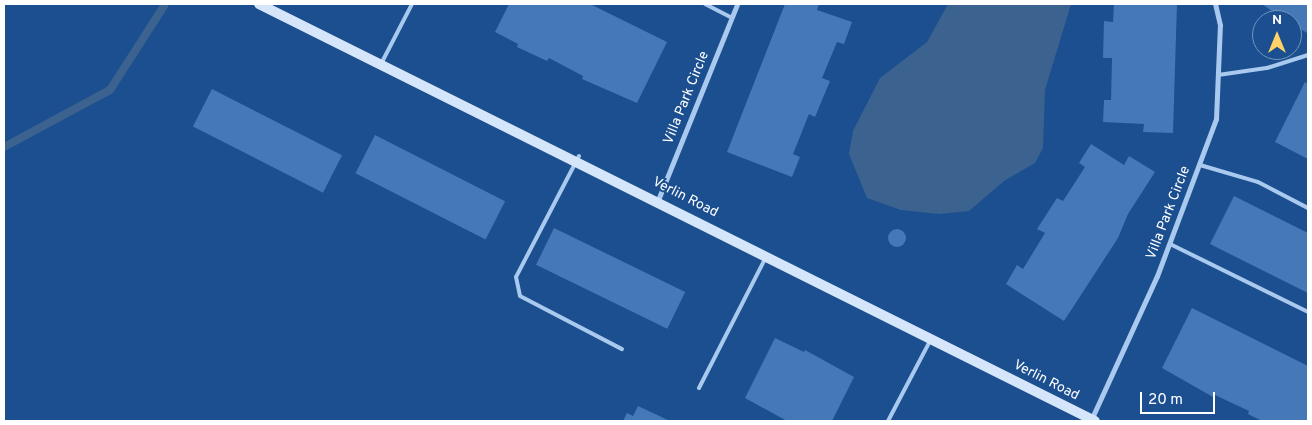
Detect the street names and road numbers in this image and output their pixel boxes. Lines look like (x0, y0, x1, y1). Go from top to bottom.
street label: Villa Park Circle (661, 49, 713, 147)
street label: Villa Park Circle (1143, 164, 1195, 262)
street label: Verlin Road (649, 174, 721, 222)
street label: Verlin Road (1010, 357, 1082, 405)

